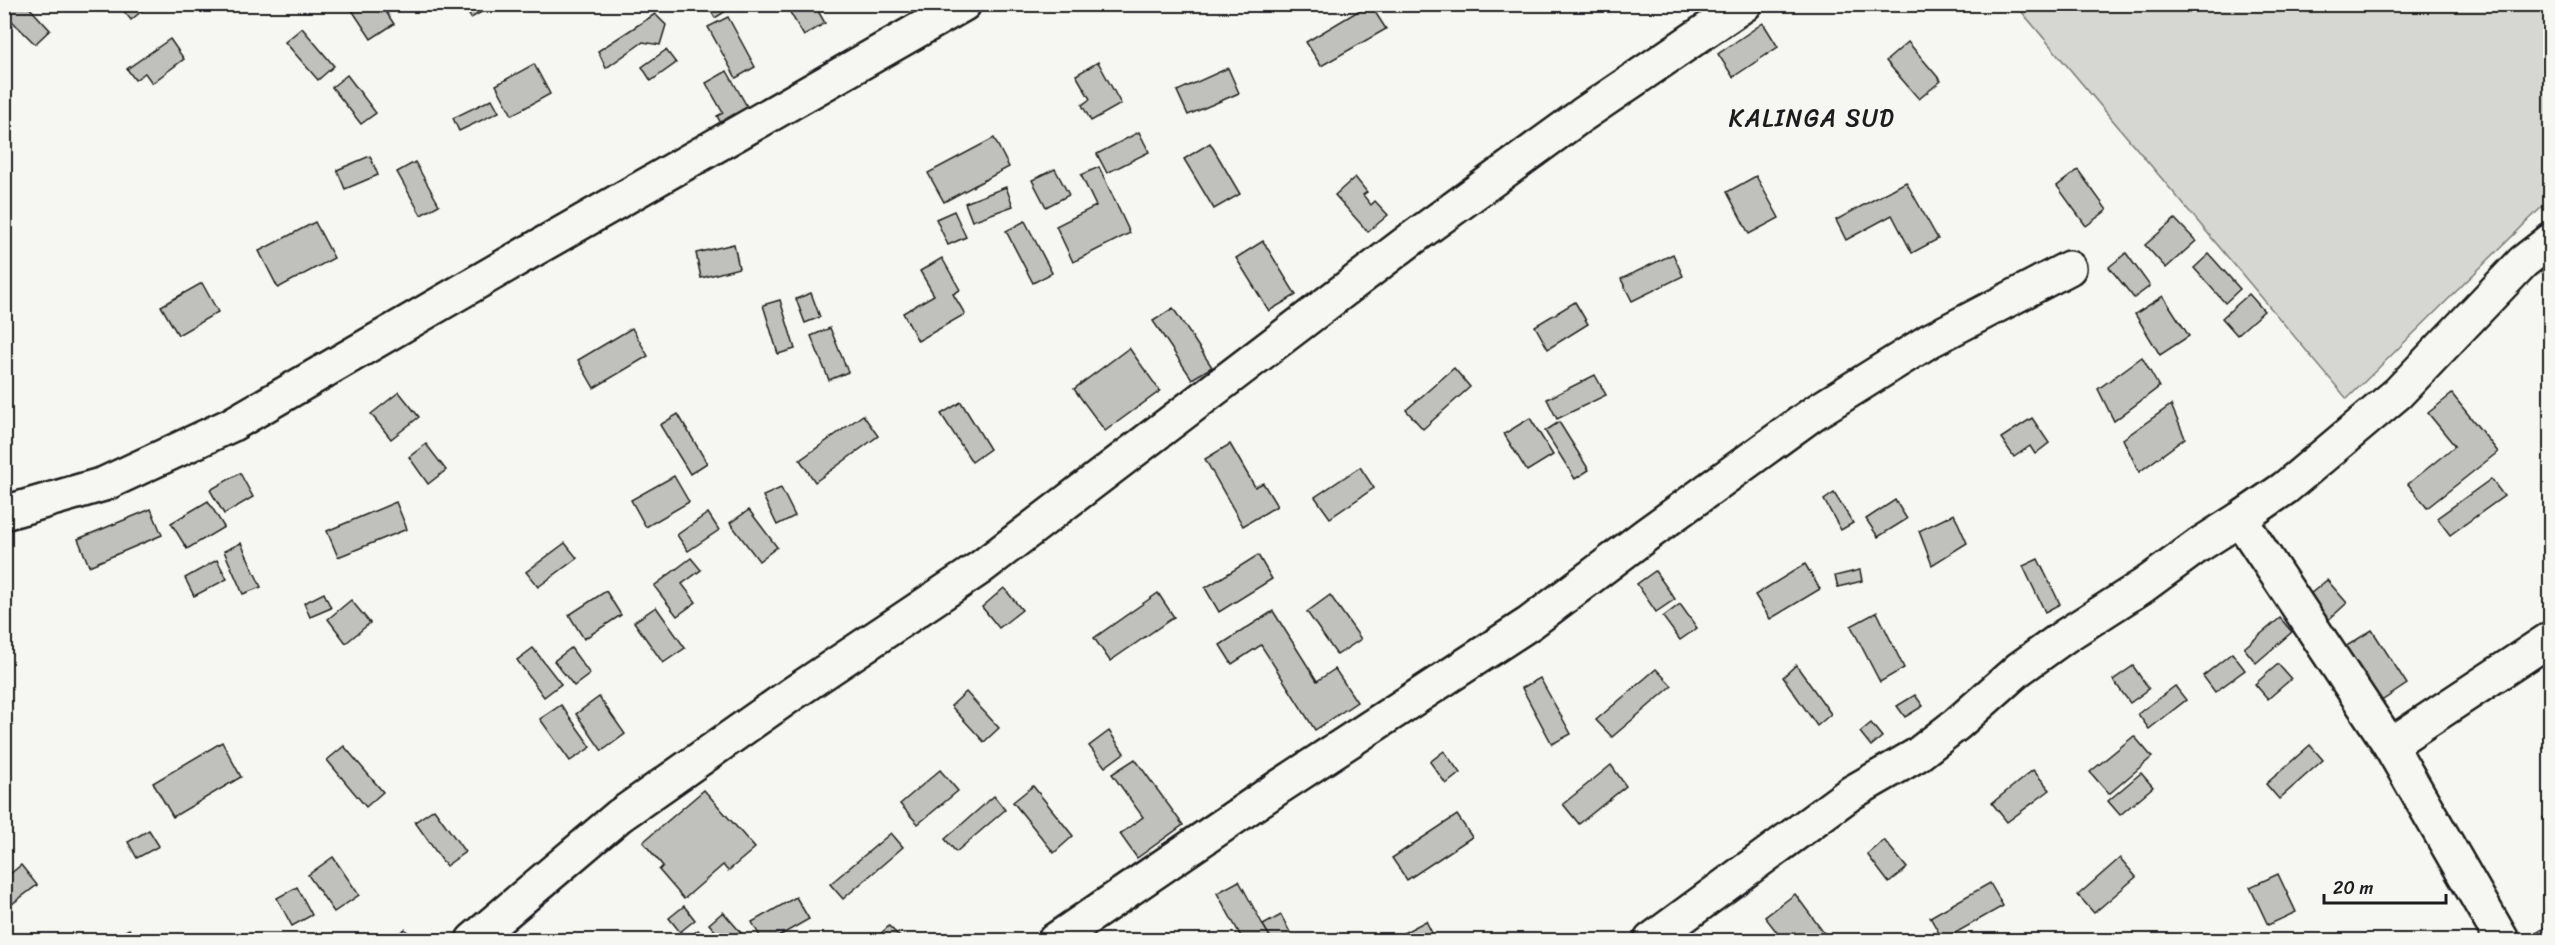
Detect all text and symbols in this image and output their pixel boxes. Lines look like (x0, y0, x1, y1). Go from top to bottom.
district label: KALINGA SUD (1729, 97, 1895, 139)
scale bar (2324, 867, 2446, 905)
text: 20 m (2333, 872, 2373, 904)

